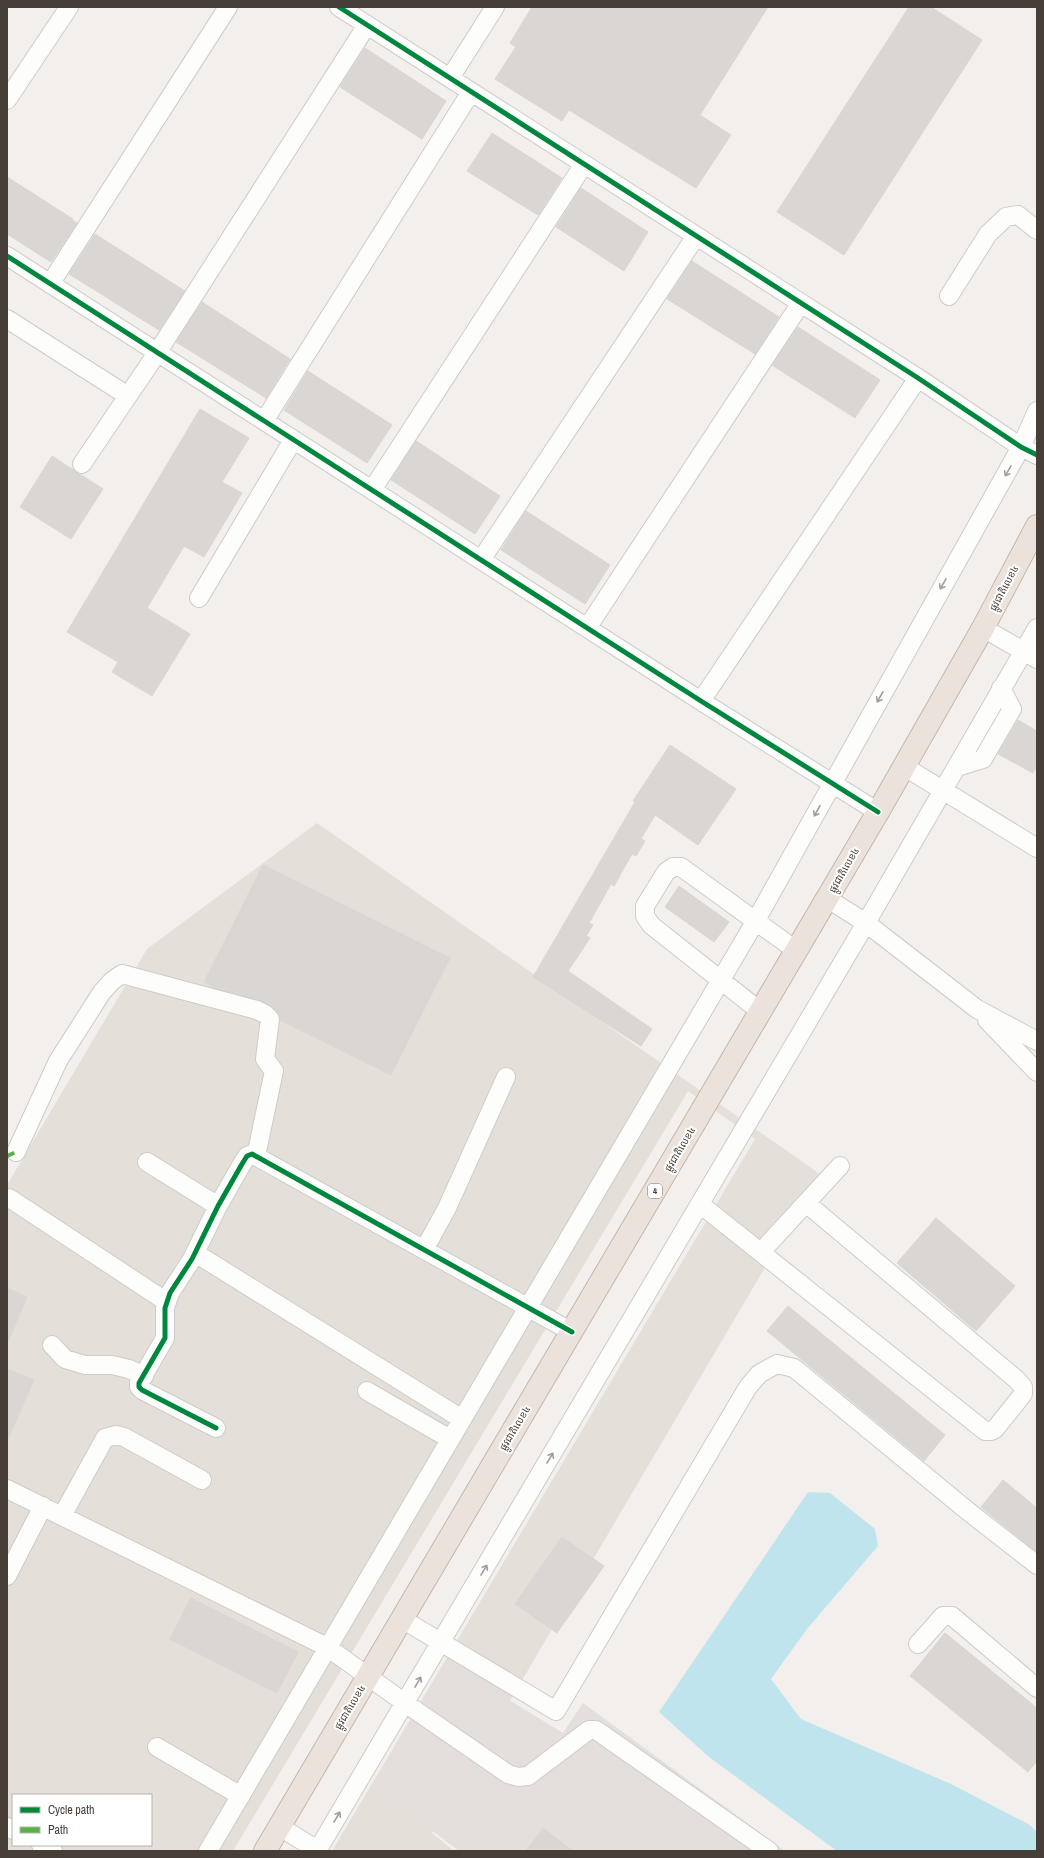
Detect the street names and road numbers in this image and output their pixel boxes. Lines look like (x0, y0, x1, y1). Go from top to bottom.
street label: ផ្លូវជាតិលេខ៤ (987, 563, 1024, 615)
street label: ផ្លូវជាតិលេខ៤ (826, 845, 865, 896)
street label: ផ្លូវជាតិលេខ៤ (662, 1124, 701, 1175)
road number: 4 (648, 1184, 662, 1198)
street label: ផ្លូវជាតិលេខ៤ (497, 1403, 536, 1454)
street label: ផ្លូវជាតិលេខ៤ (332, 1682, 371, 1733)

